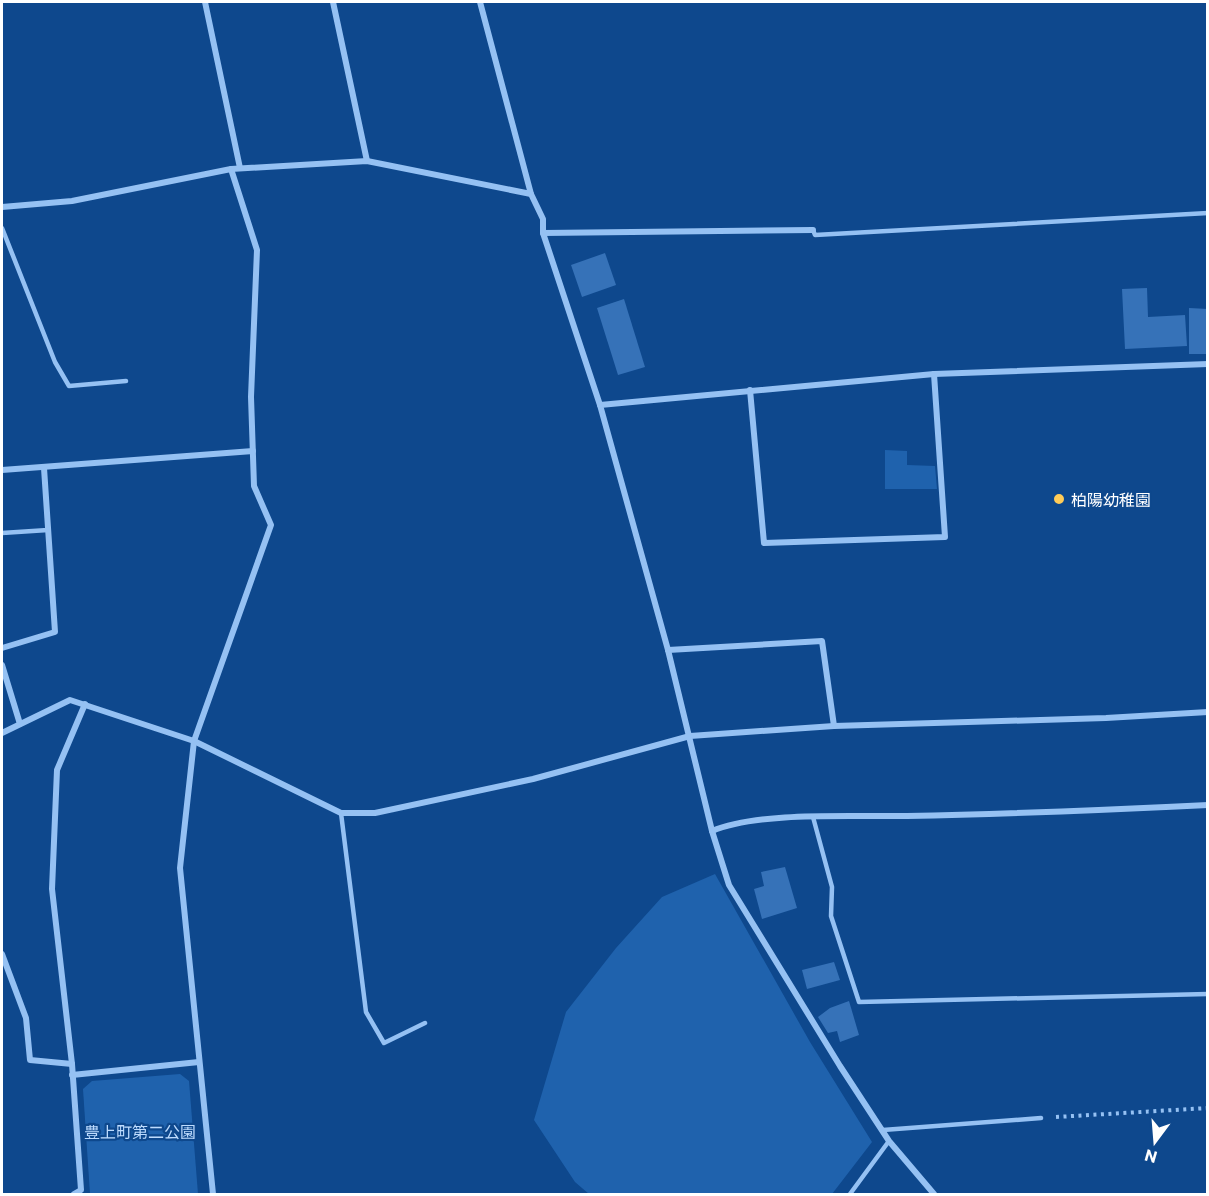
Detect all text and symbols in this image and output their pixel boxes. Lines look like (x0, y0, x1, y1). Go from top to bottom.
place label: 柏陽幼稚園 (1071, 490, 1151, 509)
marker: 柏陽幼稚園 (1052, 492, 1066, 506)
north arrow (1125, 1112, 1185, 1172)
park label: 豊上町第二公園 (84, 1122, 196, 1141)
text: N (1142, 1146, 1159, 1168)

